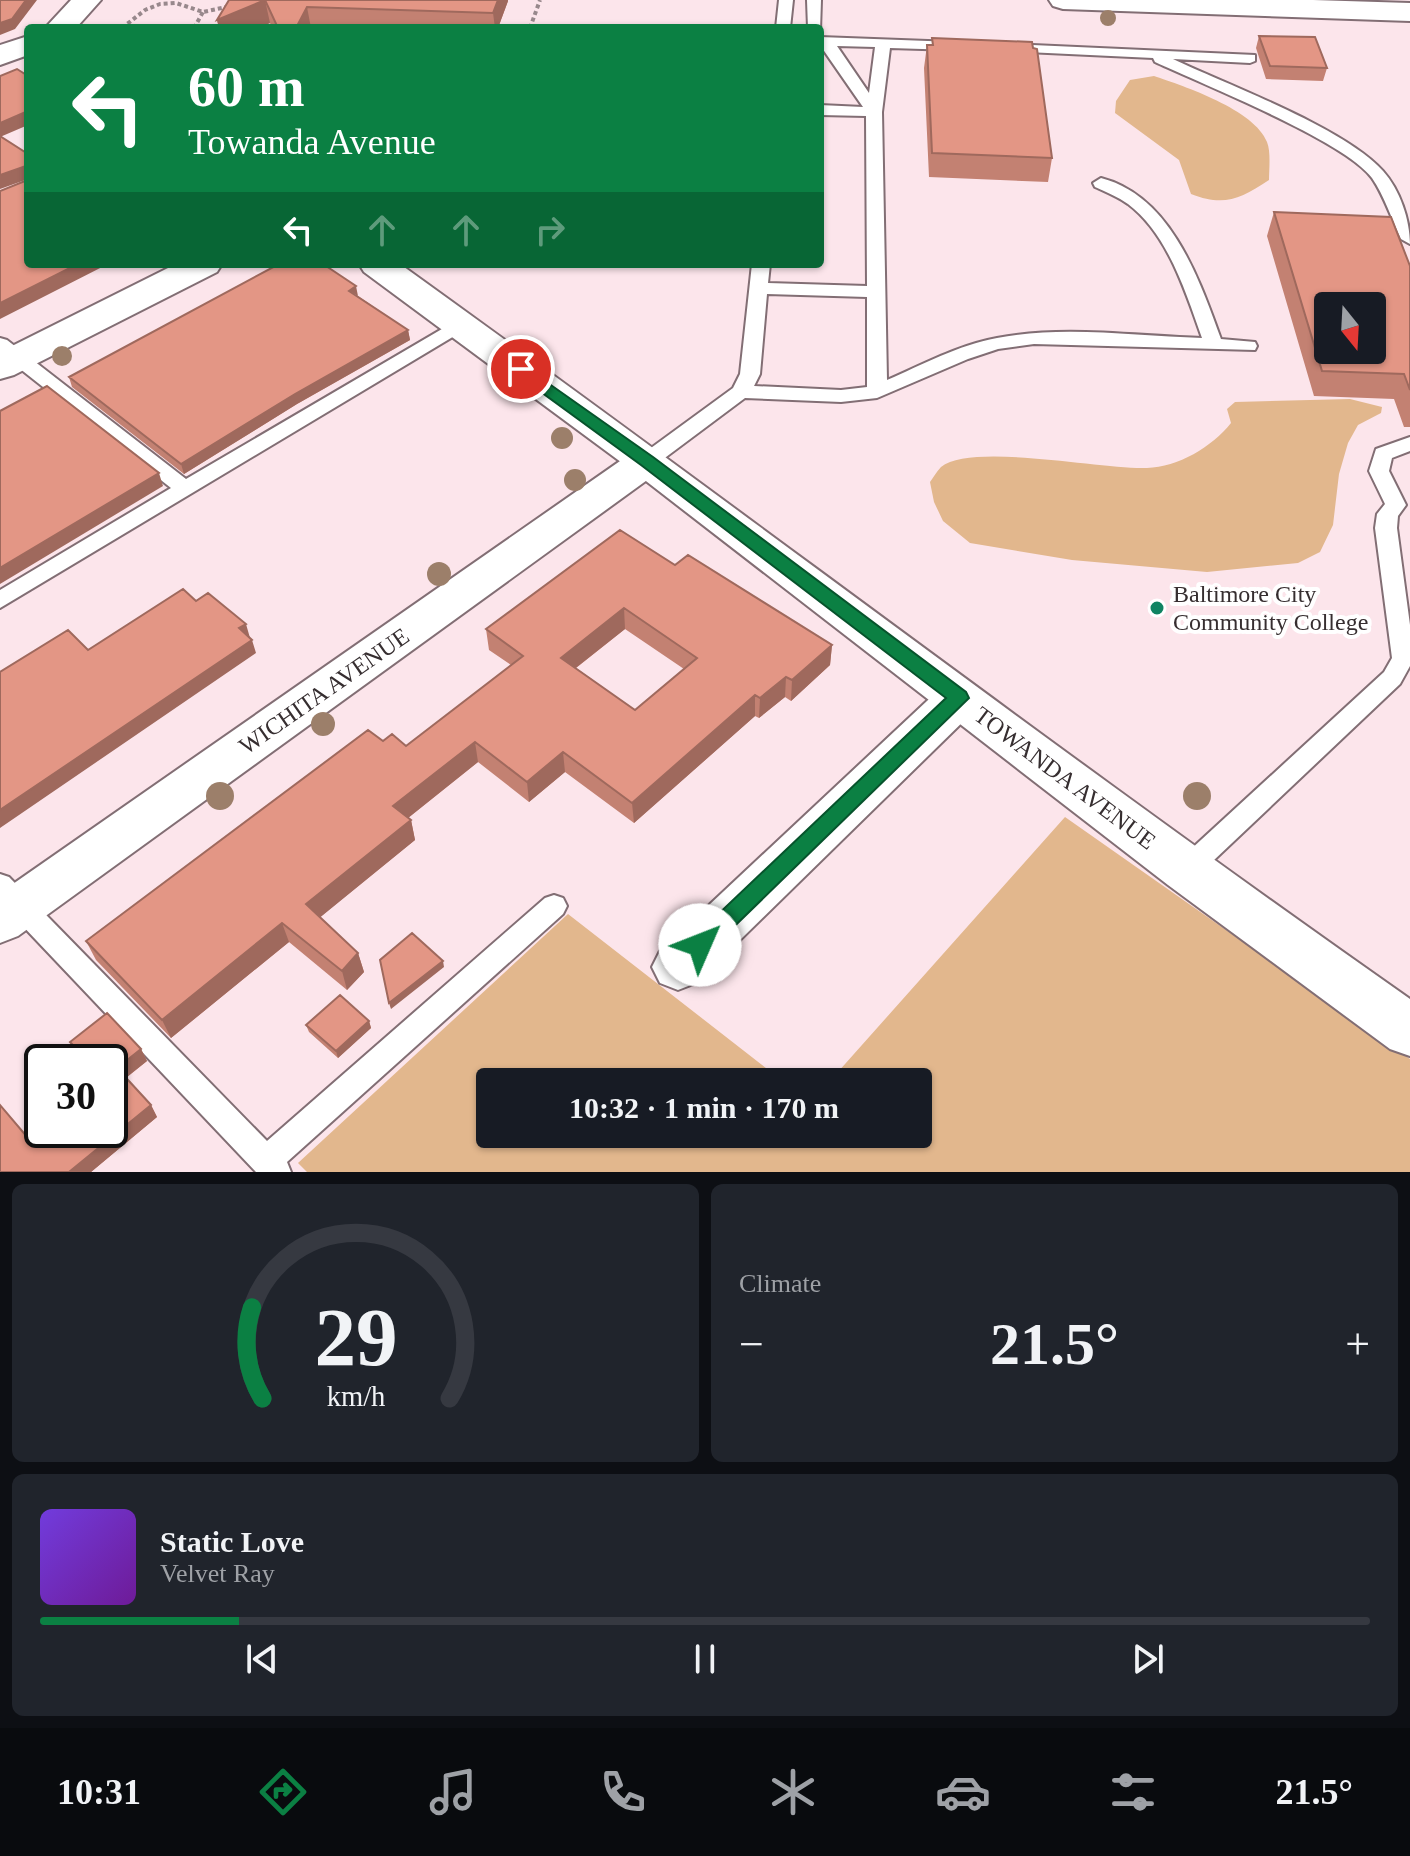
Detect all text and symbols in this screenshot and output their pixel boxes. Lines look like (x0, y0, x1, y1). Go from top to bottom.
icon: left (56, 56, 160, 160)
text: 60 m (188, 56, 305, 118)
text: Towanda Avenue (188, 122, 436, 162)
icon: left (276, 208, 320, 252)
icon: ahead (360, 208, 404, 252)
icon: ahead (444, 208, 488, 252)
icon: right (528, 208, 572, 252)
north arrow (1314, 292, 1386, 364)
map controls (1314, 292, 1386, 364)
pin (487, 335, 555, 403)
icon: arrive (499, 347, 543, 391)
place label: Baltimore City Community College (1173, 581, 1368, 635)
marker: Baltimore City Community College (1148, 599, 1166, 617)
street label: WICHITA AVENUE (234, 623, 414, 759)
street label: TOWANDA AVENUE (969, 701, 1161, 855)
position arrow (658, 903, 742, 987)
speed limit sign: 30 (24, 1044, 128, 1148)
text: 10:32 · 1 min · 170 m (569, 1091, 839, 1124)
text: Climate (739, 1269, 821, 1298)
text: 29 (314, 1291, 397, 1383)
text: 21.5° (990, 1311, 1119, 1377)
text: − (739, 1320, 764, 1369)
text: + (1345, 1320, 1370, 1369)
text: km/h (326, 1381, 385, 1412)
text: Static Love (160, 1525, 304, 1558)
text: Velvet Ray (160, 1559, 275, 1588)
icon: previous (240, 1637, 284, 1681)
icon: pause (683, 1637, 727, 1681)
icon: next (1126, 1637, 1170, 1681)
icon: directions (255, 1764, 311, 1820)
icon: music (425, 1764, 481, 1820)
icon: phone (595, 1764, 651, 1820)
icon: climate (765, 1764, 821, 1820)
icon: car (935, 1764, 991, 1820)
icon: filters (1105, 1764, 1161, 1820)
text: 10:31 (57, 1772, 141, 1812)
text: 21.5° (1275, 1772, 1353, 1812)

